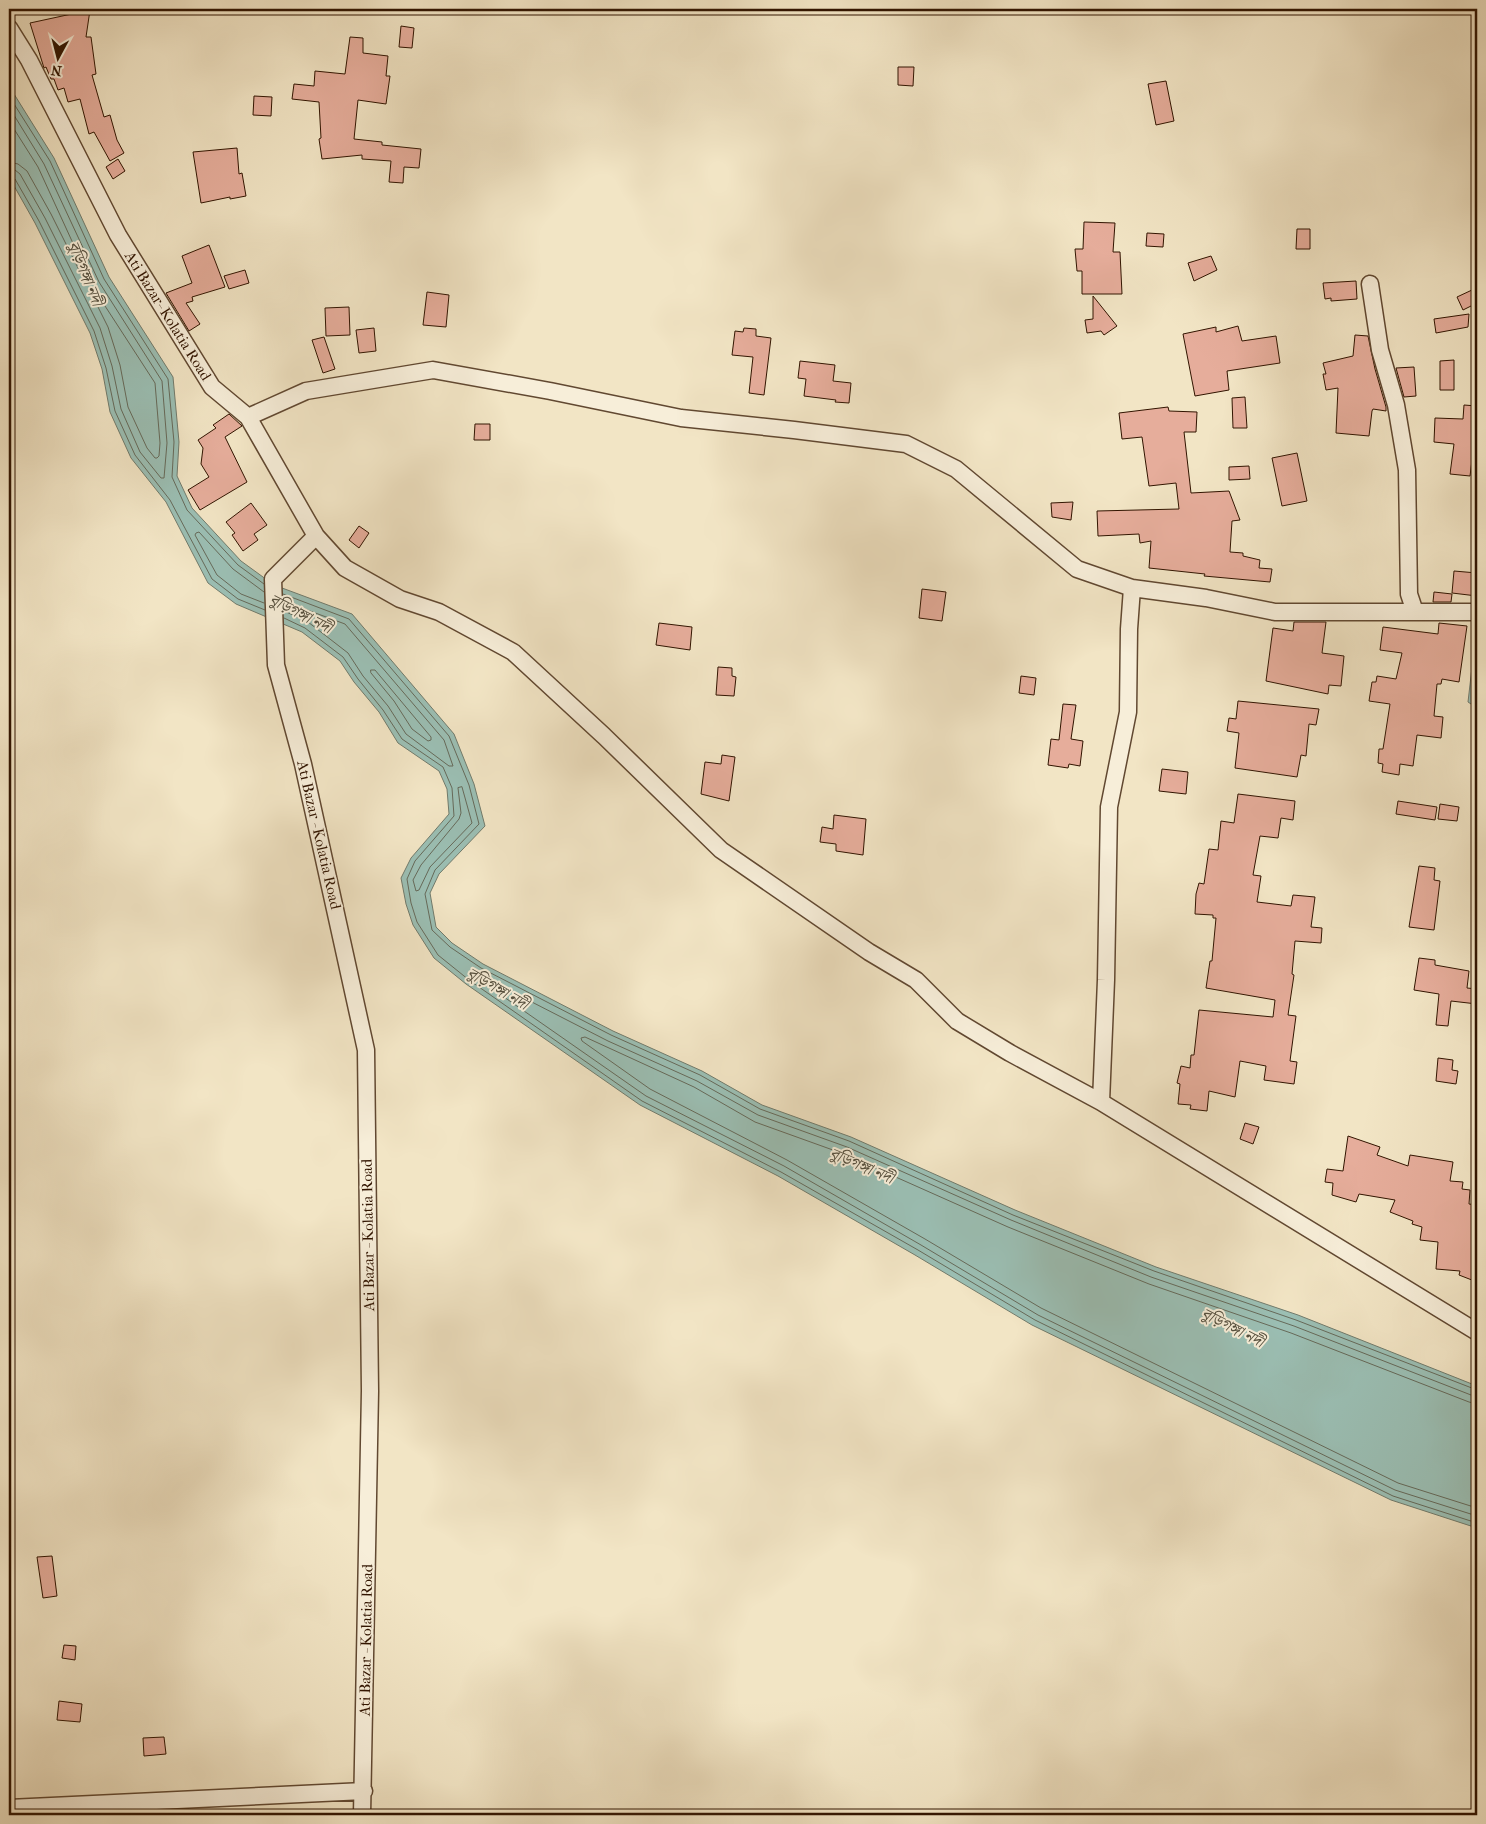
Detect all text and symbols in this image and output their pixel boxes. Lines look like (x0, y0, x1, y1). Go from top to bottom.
north arrow (32, 32, 82, 82)
text: N (50, 61, 63, 79)
water label: বুড়িগঙ্গা নদী (64, 238, 108, 310)
street label: Ati Bazar- Kolatia Road (120, 247, 216, 385)
water label: বুড়িগঙ্গা নদী (266, 590, 337, 639)
street label: Ati Bazar - Kolatia Road (293, 758, 345, 912)
water label: বুড়িগঙ্গা নদী (464, 963, 533, 1015)
water label: বুড়িগঙ্গা নদী (827, 1144, 898, 1189)
street label: Ati Bazar - Kolatia Road (358, 1158, 378, 1312)
water label: বুড়িগঙ্গা নদী (1198, 1304, 1269, 1353)
street label: Ati Bazar - Kolatia Road (356, 1563, 376, 1717)

